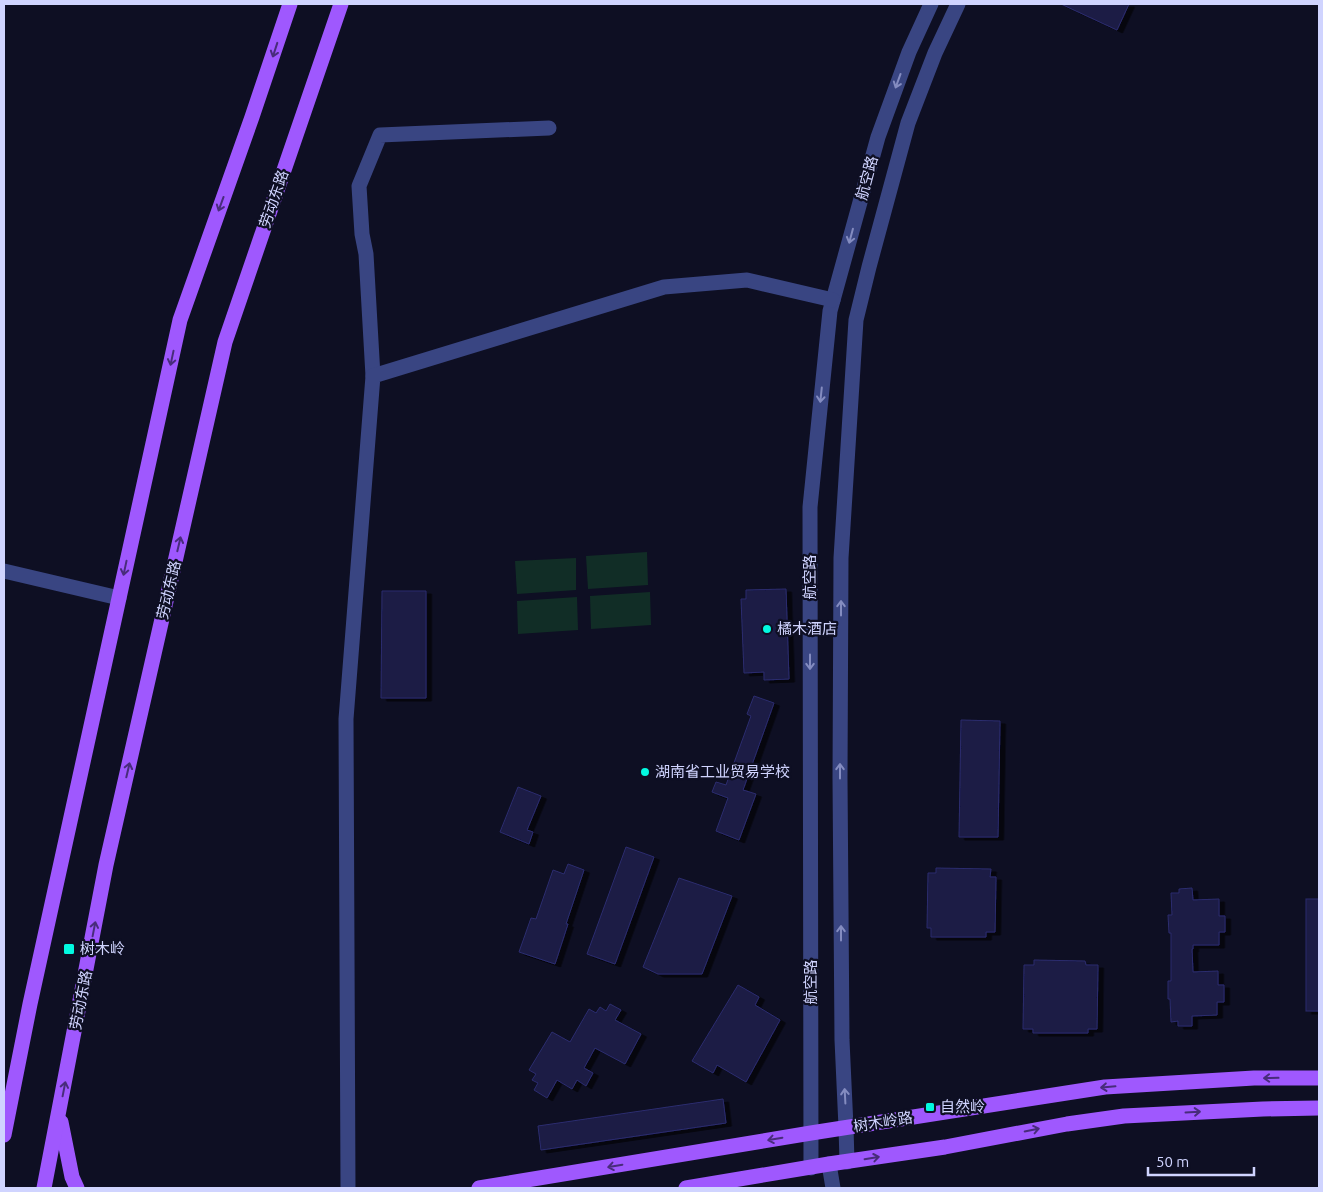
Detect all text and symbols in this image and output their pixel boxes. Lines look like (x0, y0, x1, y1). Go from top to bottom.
one-way arrow (269, 42, 279, 58)
one-way arrow (893, 73, 902, 88)
street label: 航空路 (852, 154, 881, 202)
street label: 劳动东路 (256, 168, 291, 230)
one-way arrow (216, 195, 226, 211)
one-way arrow (845, 228, 855, 244)
one-way arrow (167, 350, 176, 366)
one-way arrow (817, 387, 826, 403)
one-way arrow (175, 536, 184, 552)
street label: 航空路 (801, 554, 818, 600)
street label: 劳动东路 (153, 559, 184, 621)
one-way arrow (120, 560, 129, 576)
one-way arrow (836, 601, 846, 617)
place label: 橘木酒店 (777, 620, 837, 637)
marker: 橘木酒店 (761, 623, 773, 635)
one-way arrow (805, 654, 815, 670)
one-way arrow (124, 763, 133, 779)
place label: 湖南省工业贸易学校 (655, 763, 790, 780)
one-way arrow (835, 763, 845, 780)
marker: 湖南省工业贸易学校 (639, 766, 651, 778)
one-way arrow (90, 922, 99, 938)
one-way arrow (836, 926, 846, 942)
place label: 树木岭 (80, 940, 125, 957)
marker: 树木岭 (62, 942, 76, 956)
street label: 航空路 (802, 959, 819, 1005)
street label: 劳动东路 (66, 969, 95, 1031)
one-way arrow (1263, 1073, 1279, 1083)
one-way arrow (59, 1081, 69, 1097)
one-way arrow (1101, 1082, 1117, 1092)
one-way arrow (840, 1088, 849, 1104)
place label: 自然岭 (940, 1098, 985, 1115)
marker: 自然岭 (924, 1101, 936, 1113)
street label: 树木岭路 (852, 1108, 914, 1135)
one-way arrow (1185, 1108, 1201, 1117)
one-way arrow (1024, 1125, 1040, 1135)
one-way arrow (767, 1134, 783, 1144)
scale bar (1148, 1144, 1254, 1176)
one-way arrow (864, 1153, 880, 1163)
text: 50 m (1156, 1153, 1189, 1170)
one-way arrow (607, 1161, 623, 1171)

